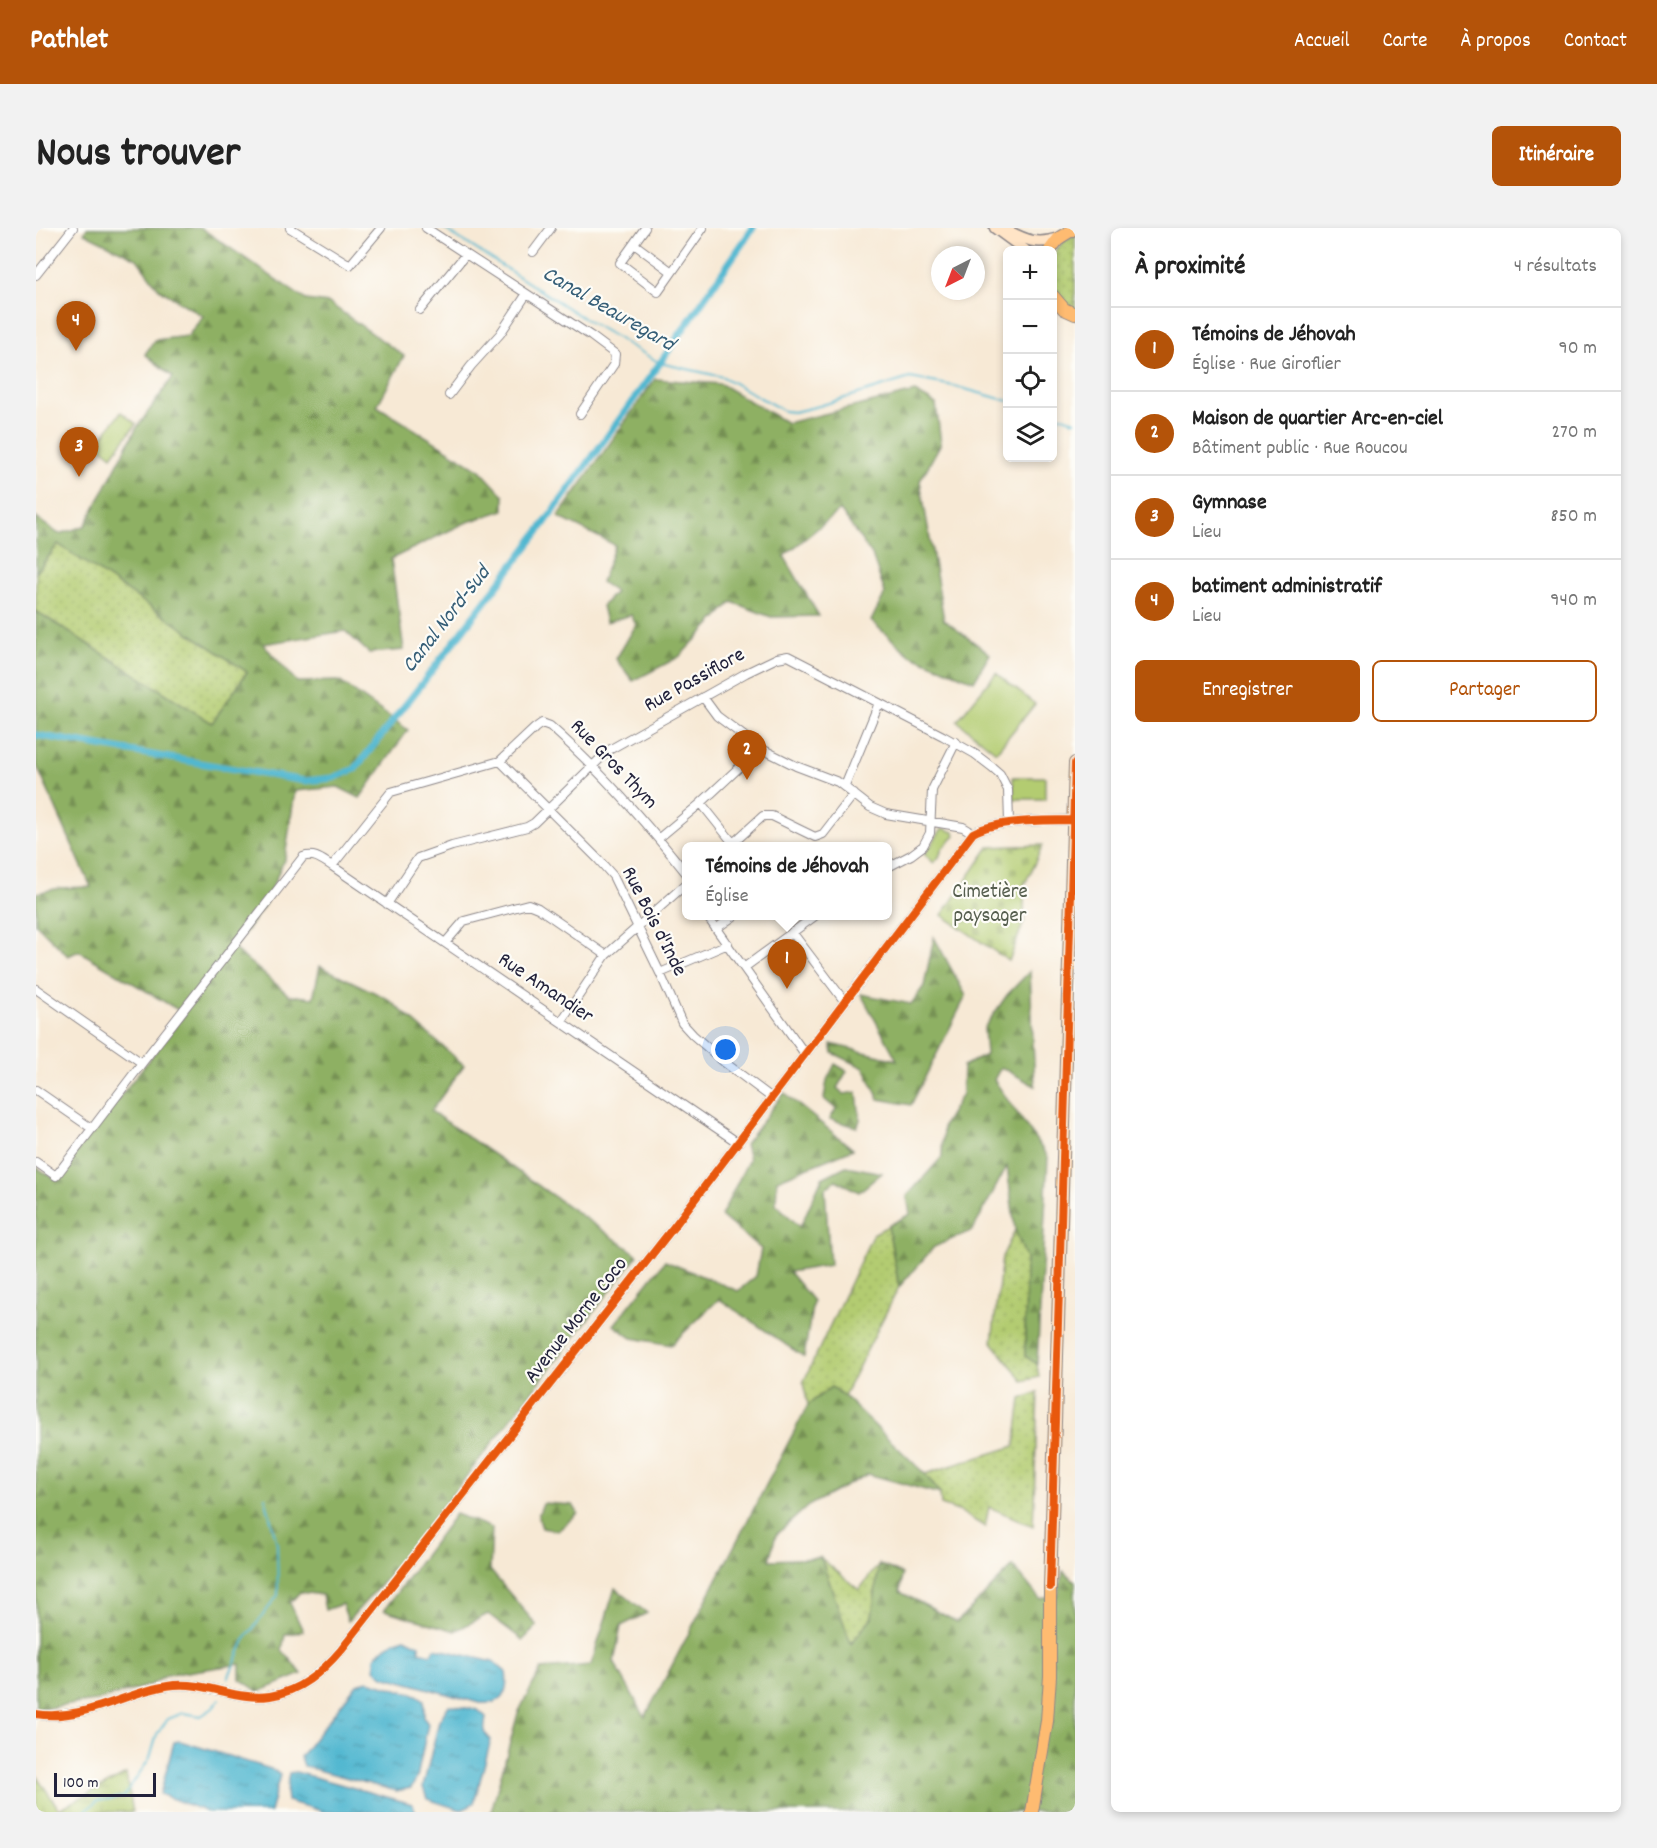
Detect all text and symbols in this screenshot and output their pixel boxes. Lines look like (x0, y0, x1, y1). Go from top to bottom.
text: Pathlet (30, 22, 108, 62)
text: Accueil (1294, 27, 1349, 57)
text: Carte (1382, 27, 1427, 57)
text: À propos (1460, 27, 1531, 57)
text: Contact (1564, 27, 1627, 57)
text: Nous trouver (36, 126, 240, 186)
button: Itinéraire (1492, 126, 1621, 186)
north arrow (931, 246, 985, 300)
map controls (1003, 246, 1057, 462)
button: + (1003, 246, 1057, 300)
text: À proximité (1135, 249, 1245, 286)
text: 4 résultats (1514, 253, 1597, 281)
water label: Canal Beauregard (536, 260, 682, 362)
button: − (1003, 300, 1057, 354)
pin: 4 (56, 302, 96, 351)
text: Témoins de Jéhovah (1192, 320, 1356, 351)
text: 1 (1152, 335, 1157, 363)
text: 90 m (1559, 335, 1597, 363)
text: Église · Rue Giroflier (1192, 351, 1341, 379)
button: locate (1003, 354, 1057, 408)
text: Maison de quartier Arc-en-ciel (1192, 404, 1443, 435)
button: layers (1003, 408, 1057, 462)
text: 2 (1150, 419, 1159, 447)
text: 270 m (1551, 419, 1597, 447)
pin: 3 (60, 428, 99, 477)
text: Bâtiment public · Rue Roucou (1192, 435, 1408, 463)
text: Gymnase (1192, 488, 1267, 519)
text: 3 (1150, 503, 1159, 531)
text: 850 m (1551, 503, 1597, 531)
text: Lieu (1192, 519, 1221, 547)
water label: Canal Nord-Sud (395, 558, 500, 680)
text: batiment administratif (1192, 572, 1382, 603)
text: 4 (1150, 587, 1159, 615)
text: 940 m (1550, 587, 1597, 615)
text: Lieu (1192, 603, 1221, 631)
street label: Rue Passiflore (639, 641, 751, 721)
button: Enregistrer (1135, 660, 1360, 722)
button: Partager (1372, 660, 1597, 722)
street label: Rue Gros Thym (562, 713, 664, 817)
pin: 2 (728, 730, 766, 780)
popup (682, 842, 892, 920)
text: Témoins de Jéhovah (705, 852, 869, 883)
street label: Rue Bois d'Inde (613, 862, 693, 982)
park label: Cimetière paysager (952, 878, 1028, 932)
text: Église (705, 883, 749, 911)
pin: 1 (768, 940, 807, 989)
street label: Rue Amandier (491, 946, 599, 1032)
your location (711, 1035, 740, 1064)
street label: Avenue Morne Coco (518, 1251, 636, 1391)
scale bar (54, 1770, 156, 1798)
text: 100 m (63, 1772, 99, 1795)

